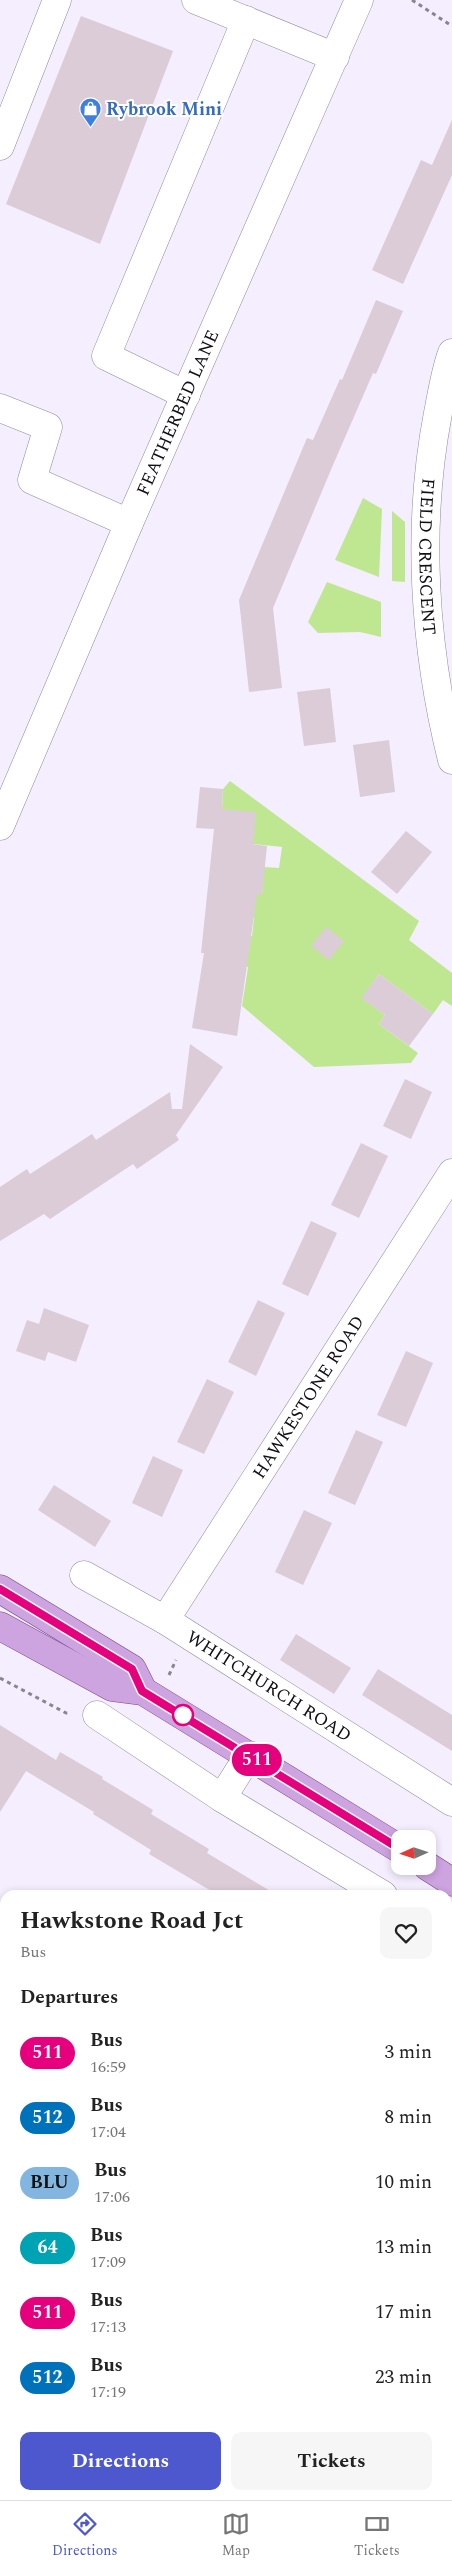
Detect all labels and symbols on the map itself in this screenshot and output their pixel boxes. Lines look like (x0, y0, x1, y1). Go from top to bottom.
place label: Rybrook Mini (106, 96, 222, 123)
shop icon: Rybrook Mini (78, 97, 102, 128)
street label: FEATHERBED LANE (129, 325, 226, 500)
street label: FIELD CRESCENT (412, 477, 443, 636)
street label: HAWKESTONE ROAD (246, 1310, 371, 1484)
street label: WHITCHURCH ROAD (181, 1623, 357, 1749)
unlabelled marker (172, 1704, 194, 1726)
line badge: 511 (228, 1744, 286, 1776)
north arrow (391, 1830, 436, 1875)

